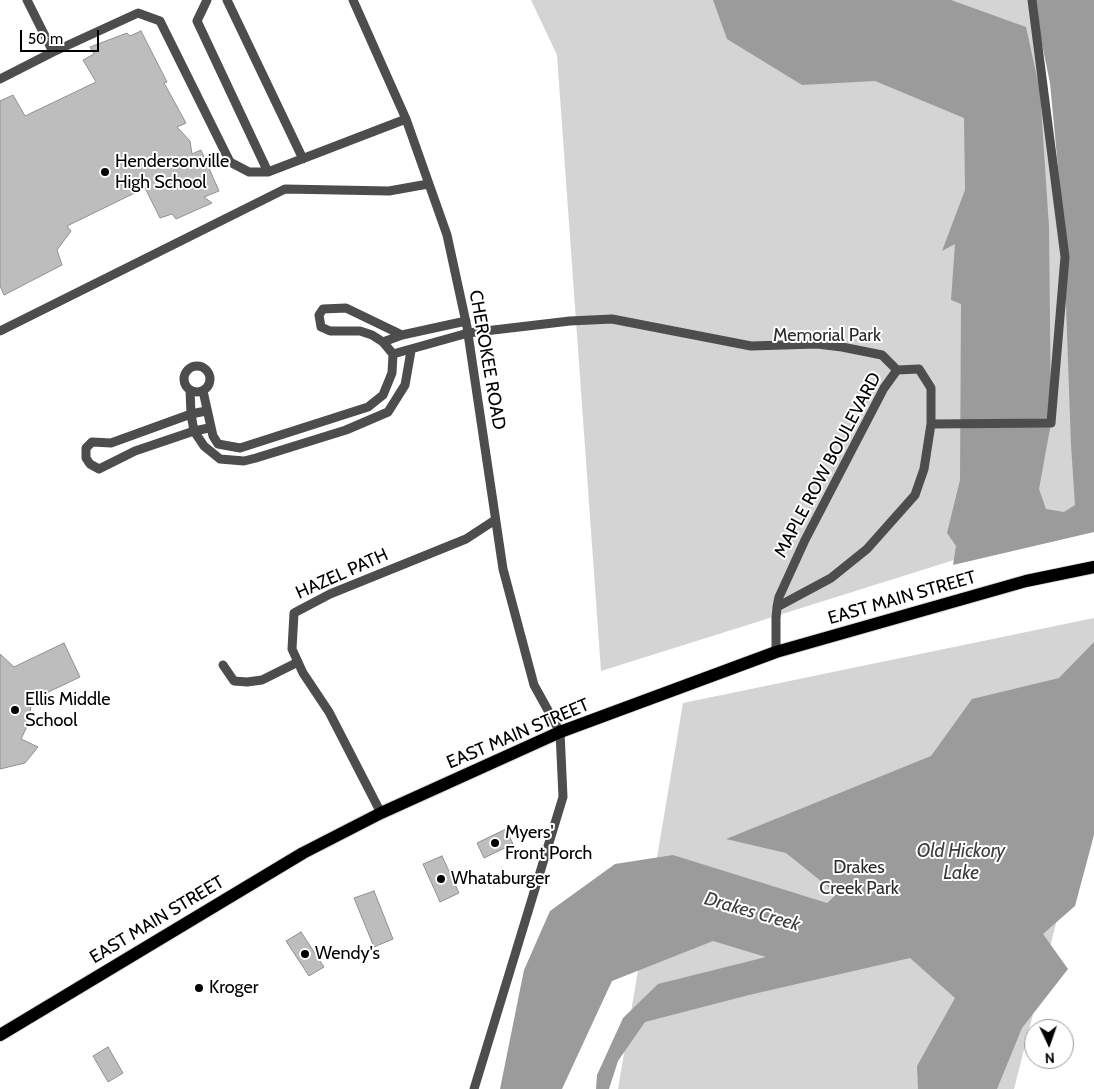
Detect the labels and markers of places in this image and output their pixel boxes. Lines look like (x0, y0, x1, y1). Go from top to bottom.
place label: Hendersonville High School (115, 151, 229, 193)
marker: Hendersonville High School (99, 166, 111, 178)
place label: Ellis Middle School (25, 689, 110, 732)
marker: Ellis Middle School (9, 704, 21, 716)
place label: Myers' Front Porch (505, 822, 592, 864)
marker: Myers' Front Porch (489, 837, 501, 849)
place label: Whataburger (451, 868, 550, 890)
marker: Whataburger (435, 873, 447, 885)
place label: Wendy's (315, 943, 380, 965)
marker: Wendy's (299, 948, 311, 960)
place label: Kroger (209, 977, 258, 999)
marker: Kroger (193, 982, 205, 994)

